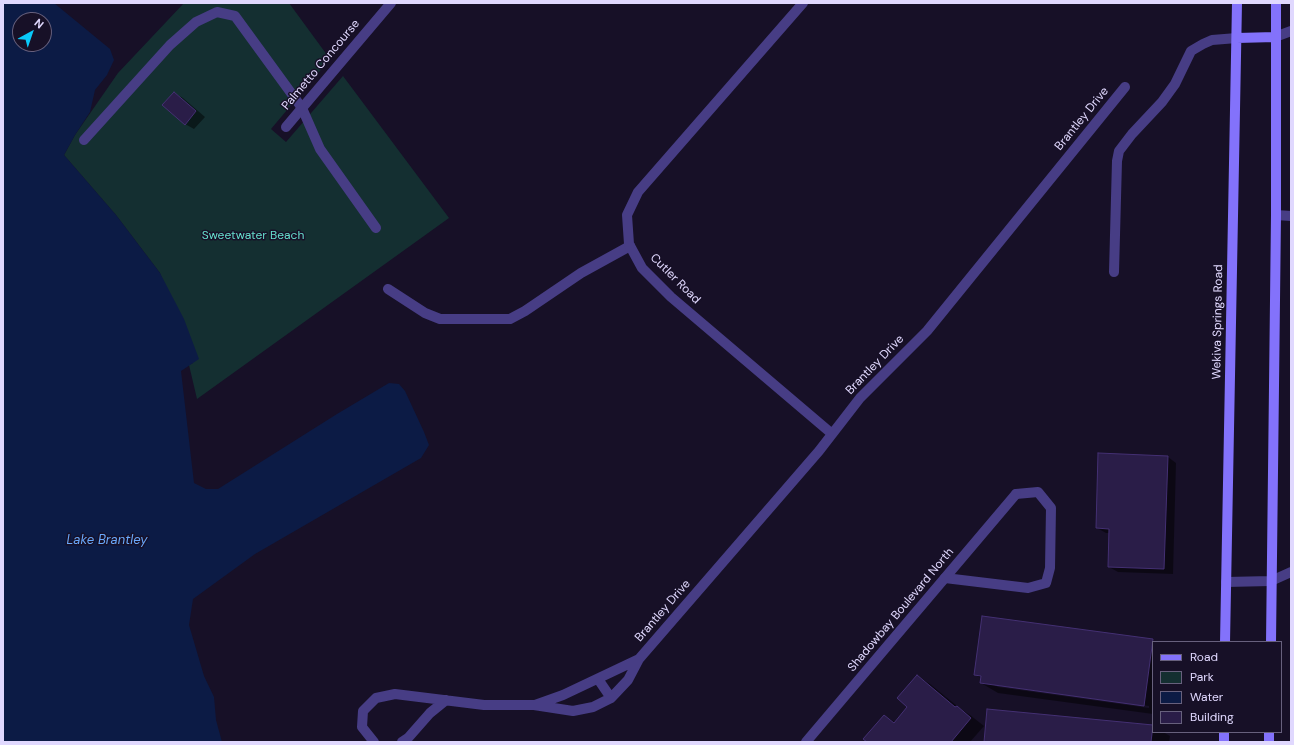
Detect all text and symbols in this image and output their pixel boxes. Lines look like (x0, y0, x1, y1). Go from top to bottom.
north arrow (12, 12, 52, 52)
text: N (31, 16, 47, 32)
street label: Palmetto Concourse (279, 17, 363, 113)
street label: Brantley Drive (1052, 84, 1112, 154)
park label: Sweetwater Beach (202, 229, 304, 243)
street label: Cutler Road (647, 251, 703, 307)
street label: Wekiva Springs Road (1210, 264, 1226, 380)
street label: Brantley Drive (843, 332, 907, 398)
water label: Lake Brantley (66, 533, 148, 549)
street label: Shadowbay Boulevard North (845, 545, 957, 675)
street label: Brantley Drive (632, 577, 694, 645)
legend (1152, 641, 1282, 733)
text: Road (1190, 649, 1218, 665)
text: Park (1190, 669, 1214, 685)
text: Water (1190, 689, 1223, 705)
text: Building (1190, 709, 1234, 725)

